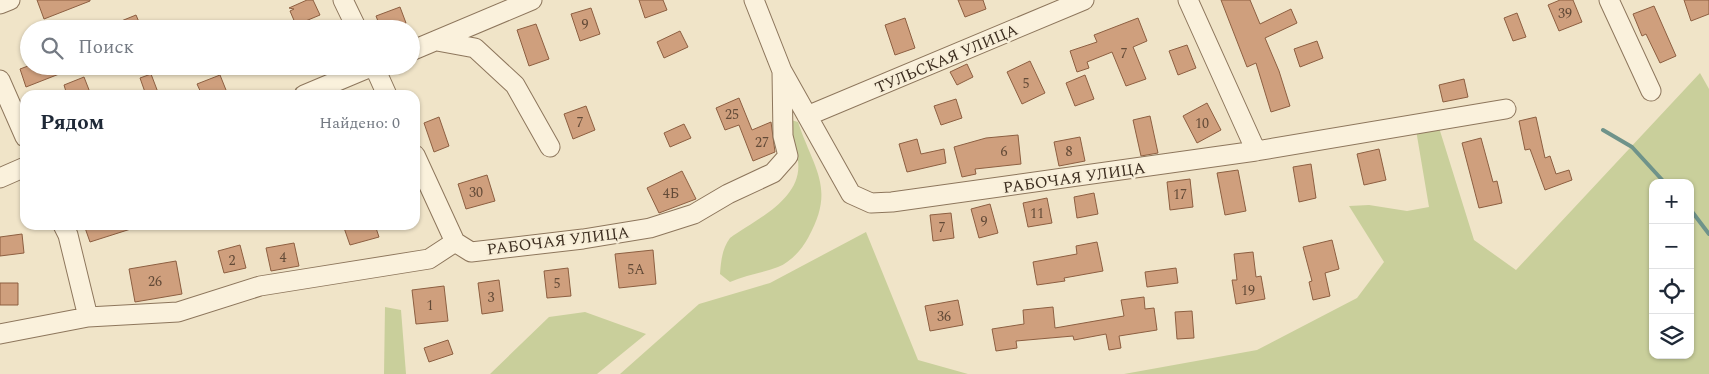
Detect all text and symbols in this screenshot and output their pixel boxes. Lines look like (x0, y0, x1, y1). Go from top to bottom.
house number: 39 (1558, 3, 1572, 24)
house number: 9 (582, 14, 589, 35)
street label: ТУЛЬСКАЯ УЛИЦА (871, 18, 1022, 100)
search box (20, 20, 420, 75)
text: Поиск (78, 33, 134, 62)
icon: search (38, 34, 66, 62)
house number: 7 (1121, 43, 1128, 64)
house number: 5 (1023, 73, 1030, 94)
house number: 25 (725, 104, 739, 125)
text: Рядом (40, 107, 104, 139)
text: Найдено: 0 (319, 111, 400, 135)
house number: 7 (577, 112, 584, 133)
house number: 10 (1195, 113, 1209, 134)
house number: 27 (755, 132, 769, 153)
house number: 6 (1001, 141, 1008, 162)
house number: 8 (1066, 141, 1073, 162)
street label: РАБОЧАЯ УЛИЦА (1001, 156, 1147, 200)
map controls (1649, 179, 1694, 359)
button: + (1649, 179, 1694, 224)
house number: 30 (469, 182, 483, 203)
house number: 4Б (663, 183, 679, 204)
house number: 17 (1173, 184, 1187, 205)
house number: 11 (1030, 203, 1044, 224)
house number: 9 (981, 211, 988, 232)
house number: 7 (939, 217, 946, 238)
street label: РАБОЧАЯ УЛИЦА (485, 220, 631, 262)
button: − (1649, 224, 1694, 269)
house number: 4 (280, 247, 287, 268)
house number: 2 (229, 250, 236, 271)
house number: 5А (627, 259, 645, 280)
button: locate (1649, 269, 1694, 314)
house number: 26 (148, 271, 162, 292)
house number: 5 (554, 273, 561, 294)
house number: 19 (1241, 280, 1255, 301)
house number: 3 (488, 287, 495, 308)
house number: 1 (427, 295, 434, 316)
house number: 36 (937, 306, 951, 327)
button: layers (1649, 314, 1694, 359)

